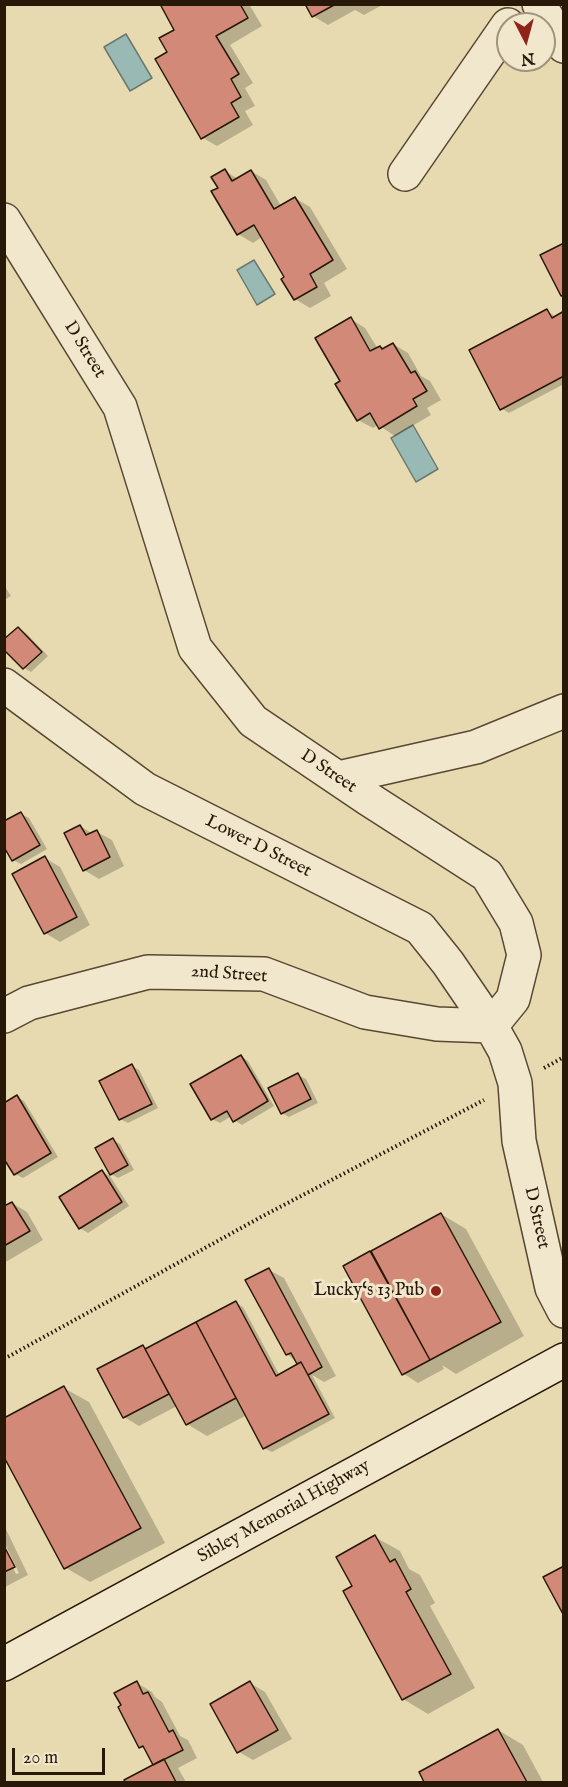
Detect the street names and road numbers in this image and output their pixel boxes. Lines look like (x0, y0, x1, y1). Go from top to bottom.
street label: D Street (58, 318, 110, 382)
street label: D Street (296, 745, 360, 799)
street label: Lower D Street (201, 811, 315, 883)
street label: 2nd Street (190, 962, 268, 988)
street label: D Street (518, 1185, 554, 1251)
street label: Sibley Memorial Highway (194, 1456, 374, 1568)

